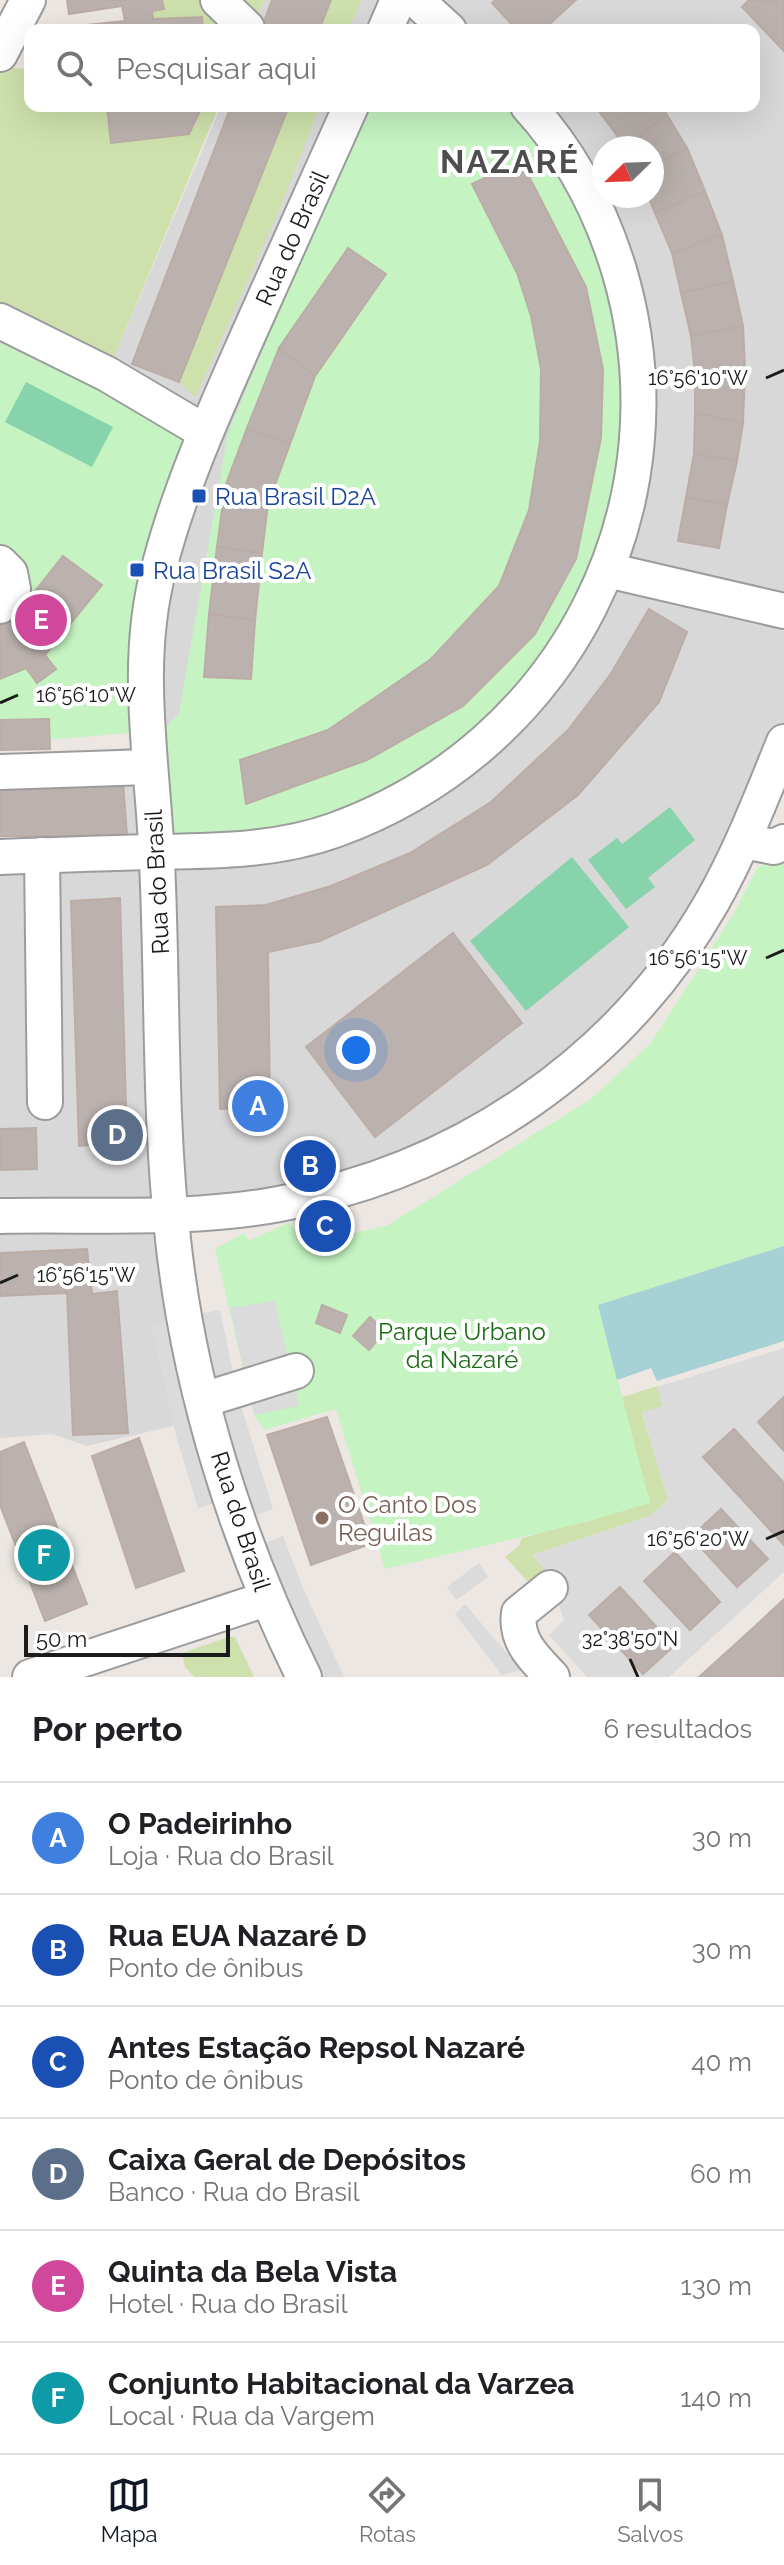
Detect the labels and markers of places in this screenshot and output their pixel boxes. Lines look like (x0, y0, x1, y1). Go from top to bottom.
place label: Rua Brasil D2A (215, 482, 376, 511)
marker: Rua Brasil D2A (190, 487, 208, 505)
place label: Rua Brasil S2A (153, 556, 311, 585)
marker: Rua Brasil S2A (128, 561, 146, 579)
pin: E (15, 590, 67, 650)
pin: A (232, 1076, 284, 1136)
pin: D (91, 1105, 143, 1165)
pin: B (284, 1136, 336, 1196)
pin: C (299, 1196, 351, 1256)
place label: O Canto Dos Reguilas (338, 1490, 477, 1547)
marker: O Canto Dos Reguilas (313, 1509, 331, 1527)
pin: F (18, 1525, 70, 1585)

